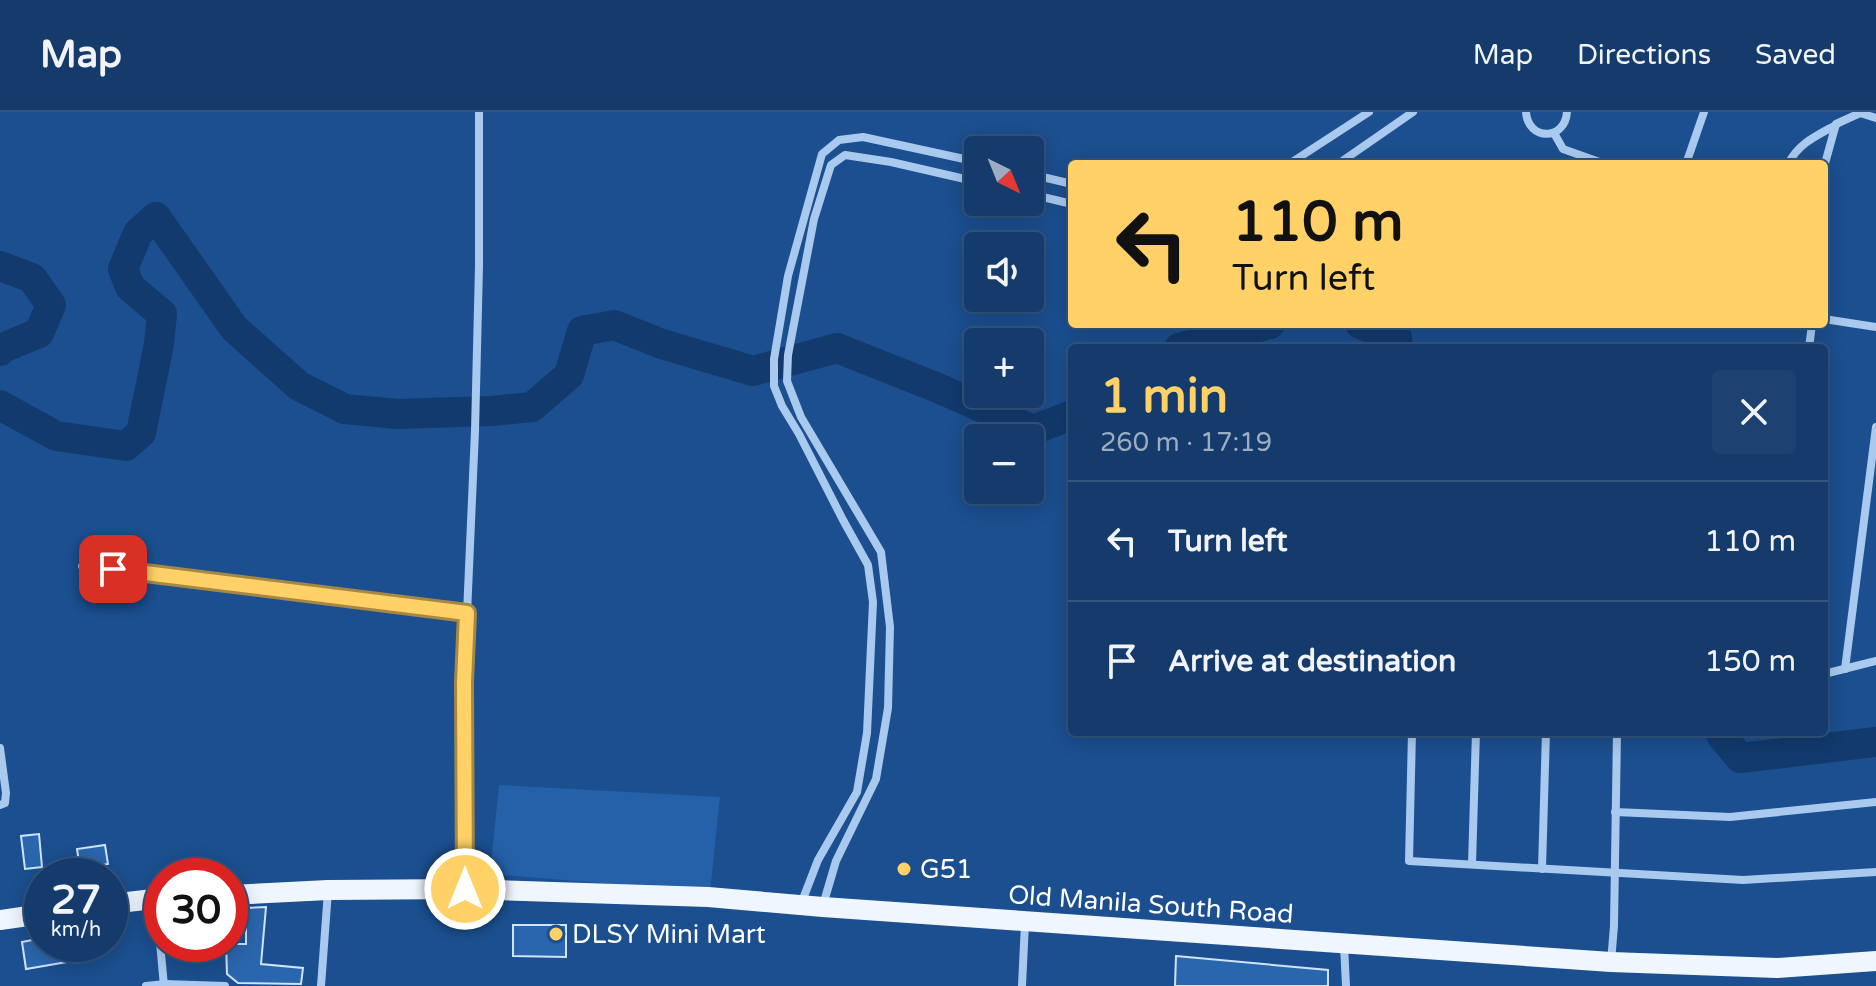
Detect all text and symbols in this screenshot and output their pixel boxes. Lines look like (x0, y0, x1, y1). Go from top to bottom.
text: Map (40, 32, 122, 78)
text: Map (1473, 38, 1533, 72)
text: Directions (1577, 38, 1711, 72)
text: Saved (1755, 38, 1836, 72)
north arrow (964, 136, 1044, 216)
map controls (964, 136, 1044, 504)
text: 110 m (1232, 189, 1403, 256)
icon: left (1100, 192, 1204, 296)
button: sound (964, 232, 1044, 312)
text: Turn left (1232, 257, 1375, 300)
button: + (964, 328, 1044, 408)
text: 1 min (1100, 368, 1228, 426)
button: close (1712, 370, 1796, 454)
button: − (964, 424, 1044, 504)
text: 260 m · 17:19 (1100, 427, 1272, 458)
icon: left (1100, 519, 1144, 563)
text: Turn left (1168, 523, 1287, 560)
text: 110 m (1704, 523, 1796, 560)
pin (79, 535, 147, 603)
icon: arrive (91, 547, 135, 591)
icon: arrive (1100, 639, 1144, 683)
text: Arrive at destination (1168, 643, 1456, 680)
text: 150 m (1704, 643, 1796, 680)
position arrow (423, 847, 507, 931)
place label: G51 (920, 854, 972, 885)
speed limit sign: 30 (144, 858, 248, 962)
marker: G51 (895, 860, 913, 878)
text: 27 (51, 876, 101, 924)
street label: Old Manila South Road (1007, 879, 1295, 930)
text: km/h (51, 918, 101, 942)
place label: DLSY Mini Mart (572, 919, 766, 950)
marker: DLSY Mini Mart (547, 925, 565, 943)

